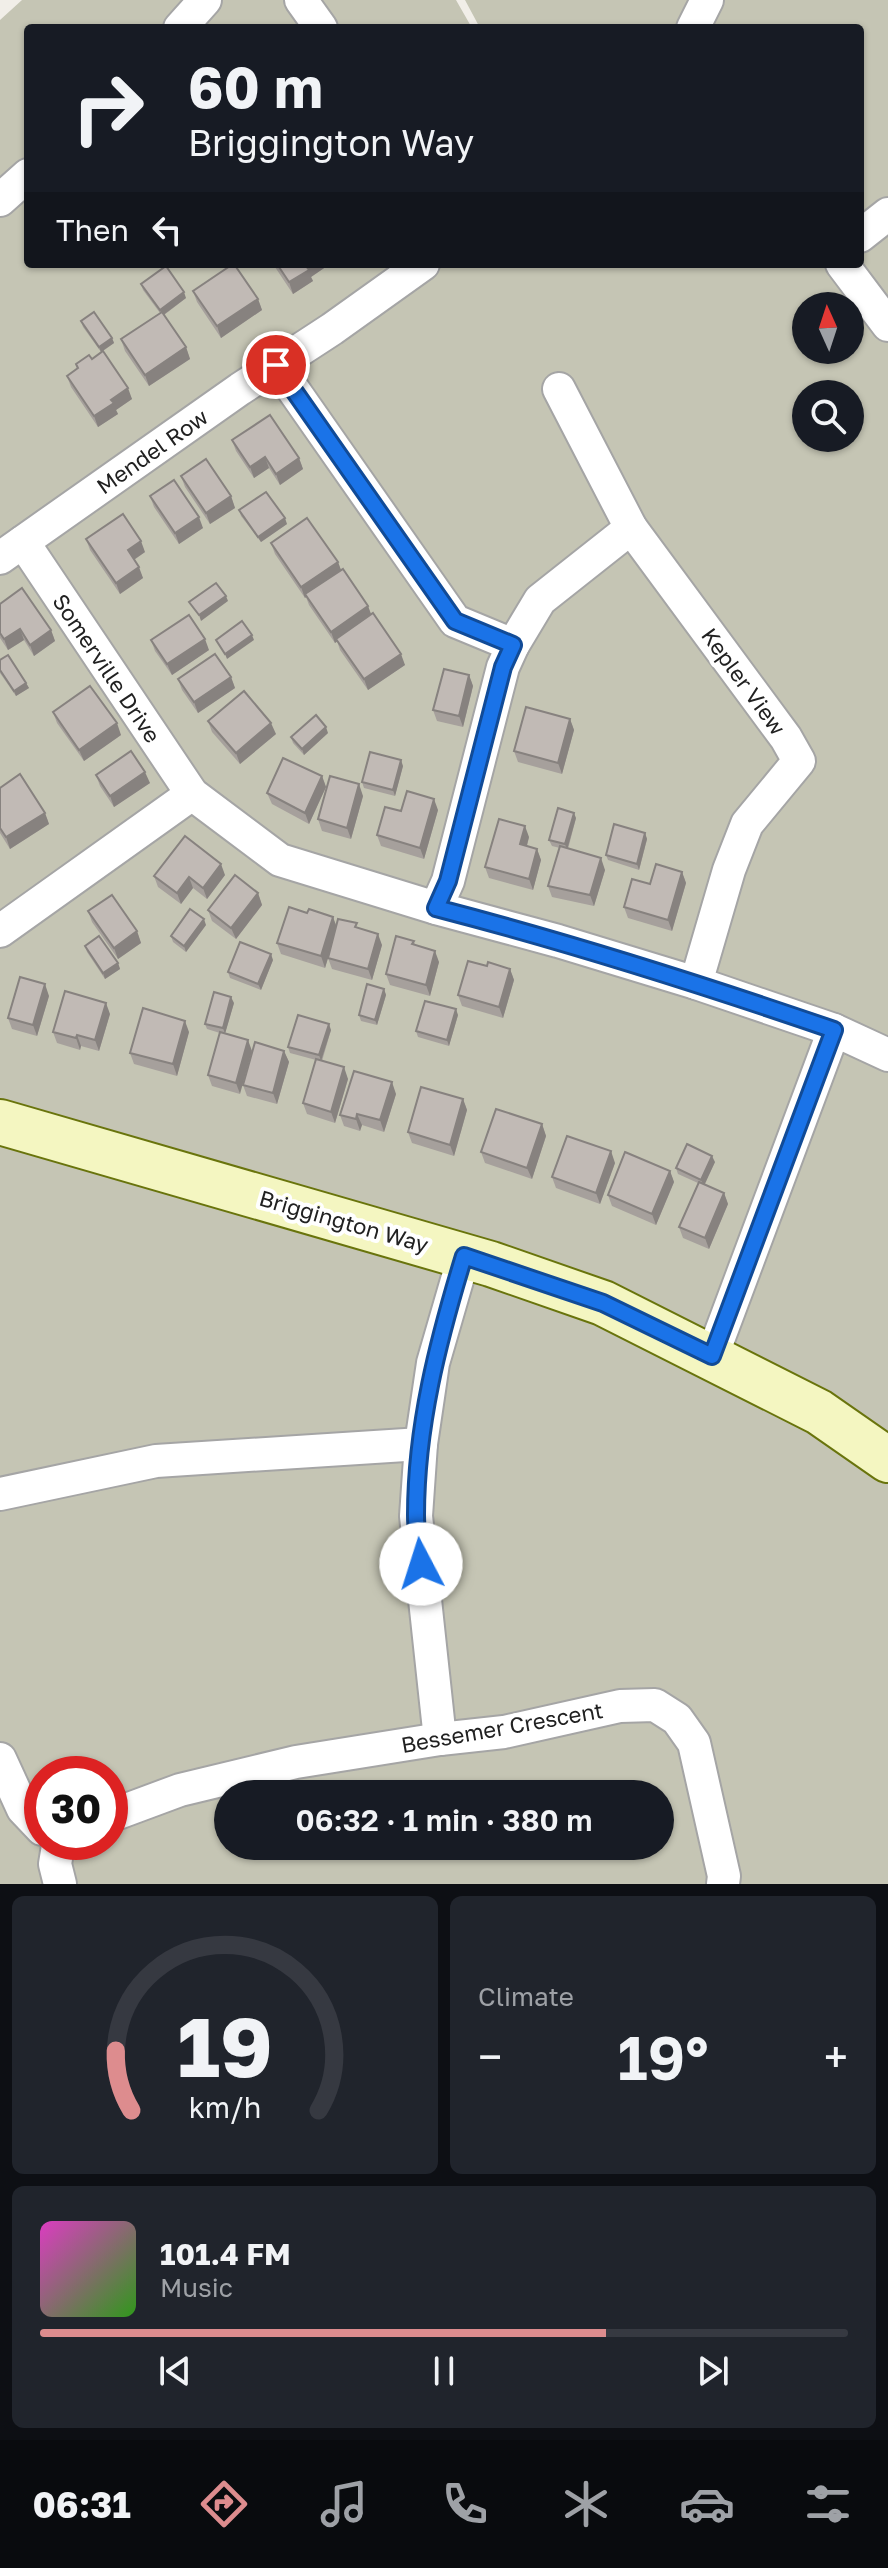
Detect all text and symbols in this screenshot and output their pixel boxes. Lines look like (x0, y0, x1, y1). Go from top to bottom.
text: 60 m (188, 53, 323, 120)
icon: right (56, 56, 160, 160)
text: Briggington Way (188, 121, 474, 164)
icon: left (145, 208, 189, 252)
text: Then (56, 212, 129, 248)
north arrow (792, 292, 864, 364)
map controls (792, 292, 864, 452)
pin (242, 331, 310, 399)
icon: arrive (254, 343, 298, 387)
button: search (792, 380, 864, 452)
street label: Mendel Row (91, 403, 213, 499)
street label: Somerville Drive (47, 588, 167, 748)
street label: Kepler View (696, 622, 792, 740)
street label: Briggington Way (256, 1184, 432, 1258)
position arrow (379, 1522, 463, 1606)
street label: Bessemer Crescent (399, 1696, 605, 1758)
speed limit sign: 30 (24, 1756, 128, 1860)
text: 06:32 · 1 min · 380 m (296, 1802, 592, 1838)
text: Climate (478, 1981, 574, 2012)
text: 19 (177, 1995, 273, 2095)
text: 19° (617, 2021, 709, 2093)
text: − (478, 2030, 502, 2083)
text: + (824, 2030, 848, 2083)
text: km/h (189, 2090, 261, 2124)
text: 101.4 FM (160, 2236, 291, 2272)
text: Music (160, 2272, 233, 2303)
icon: previous (153, 2349, 197, 2393)
icon: pause (422, 2349, 466, 2393)
icon: next (691, 2349, 735, 2393)
icon: directions (196, 2476, 252, 2532)
icon: music (316, 2476, 372, 2532)
icon: phone (437, 2476, 493, 2532)
icon: climate (558, 2476, 614, 2532)
icon: car (679, 2476, 735, 2532)
icon: filters (800, 2476, 856, 2532)
text: 06:31 (32, 2483, 131, 2526)

